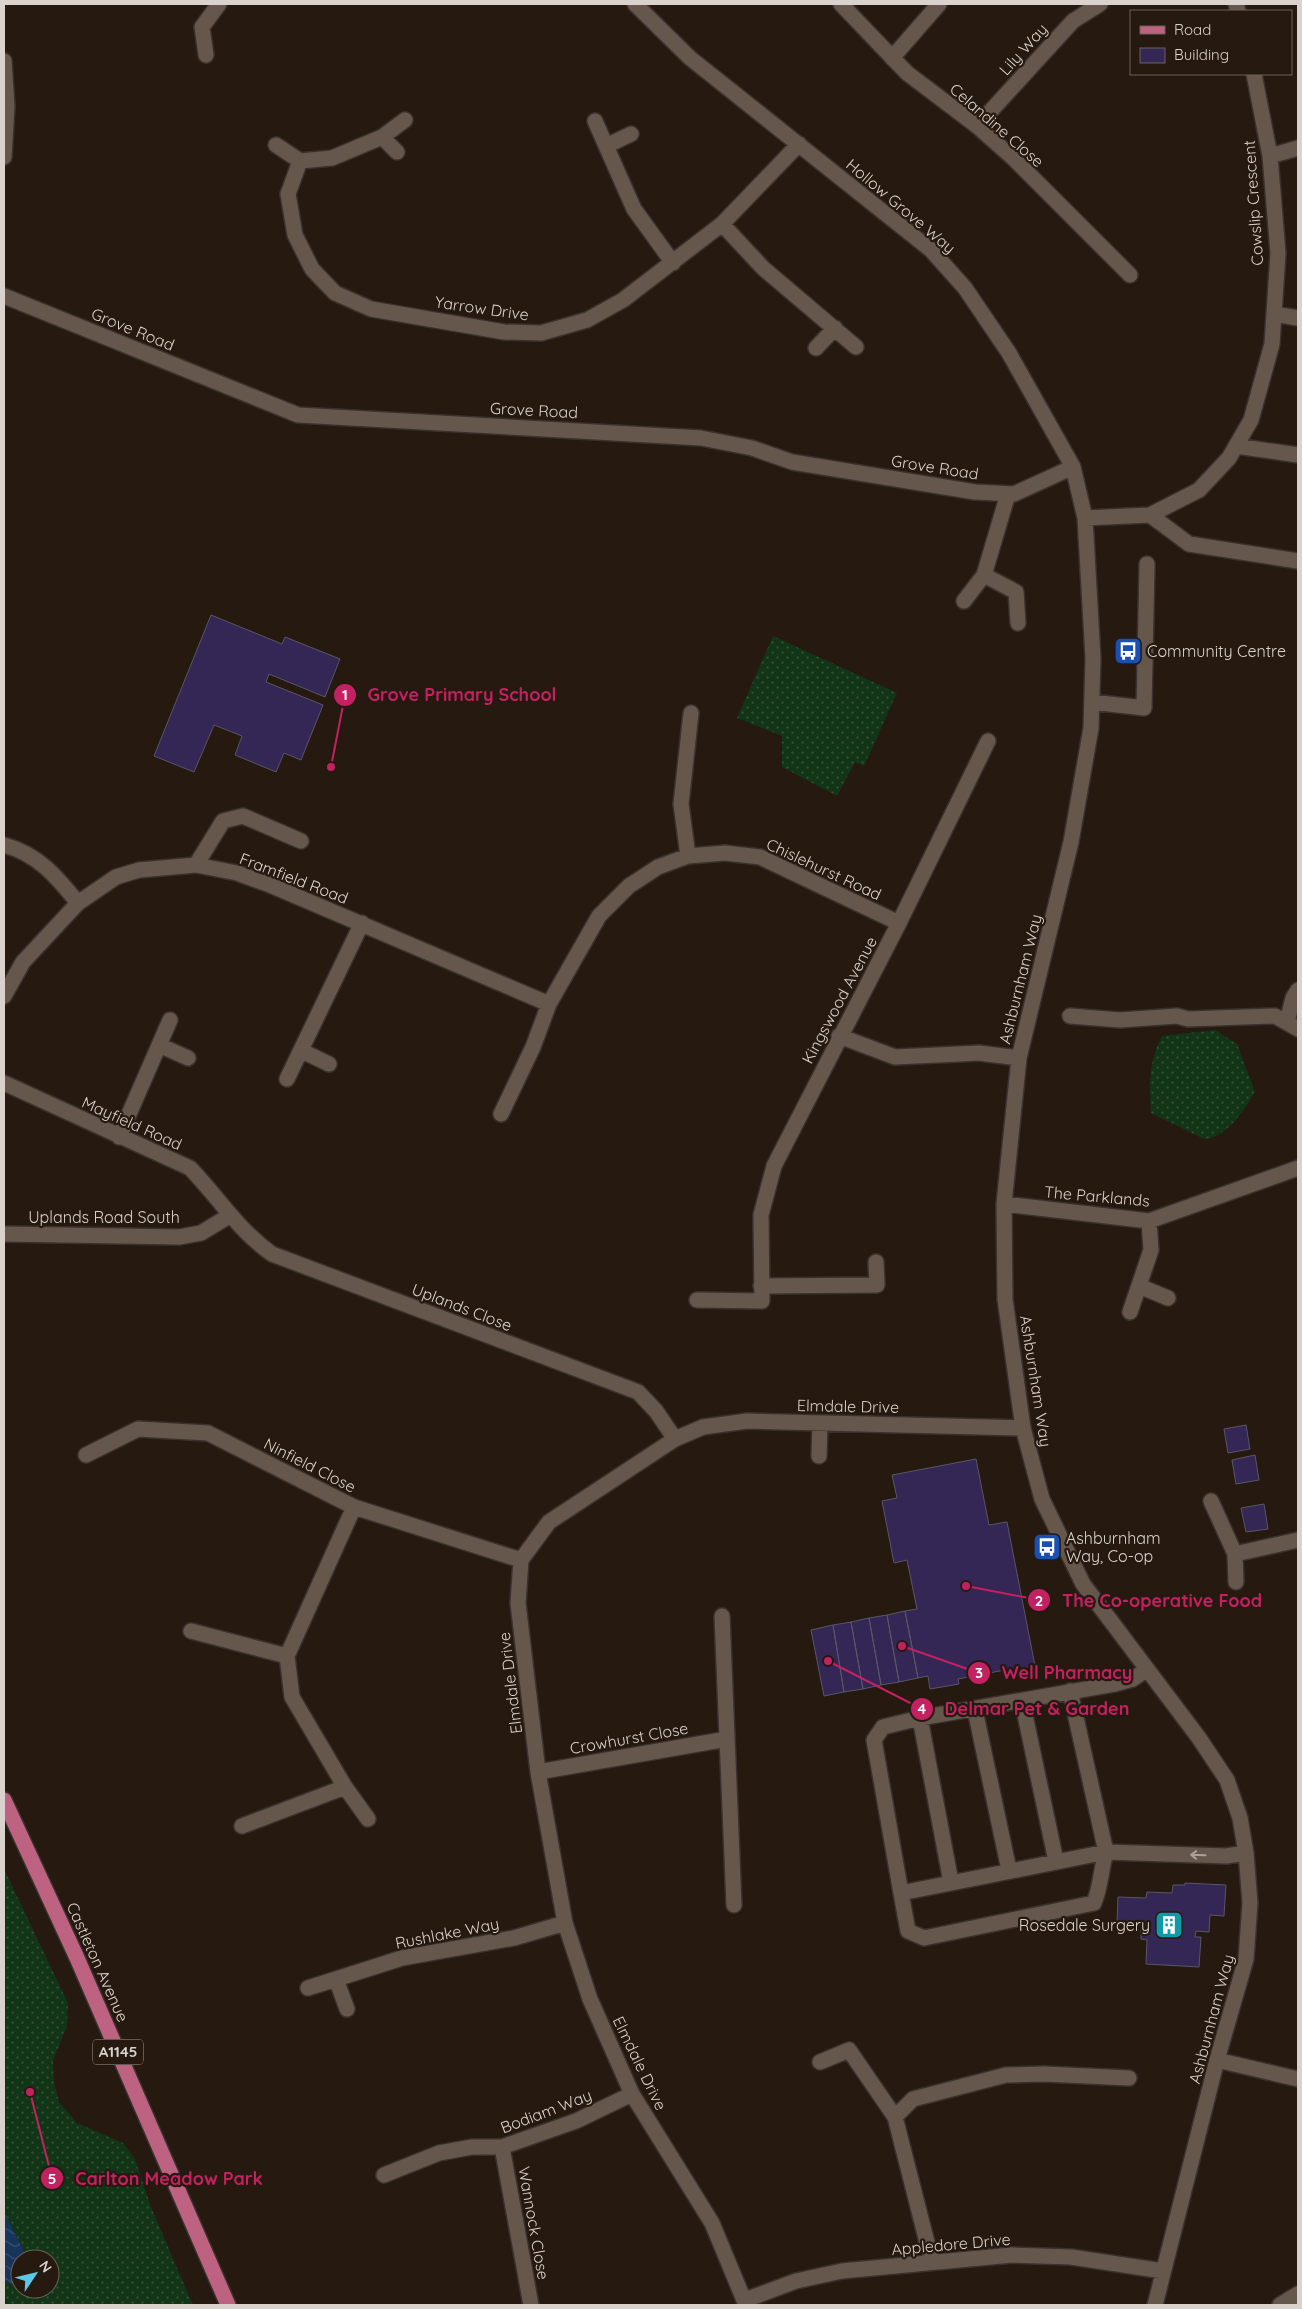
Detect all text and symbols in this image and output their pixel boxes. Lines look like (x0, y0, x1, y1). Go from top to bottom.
legend (1130, 10, 1292, 75)
street label: Lily Way (995, 19, 1051, 79)
text: Road (1174, 20, 1211, 39)
text: Building (1174, 45, 1229, 64)
street label: Celandine Close (946, 79, 1048, 171)
street label: Cowslip Crescent (1239, 140, 1267, 266)
street label: Hollow Grove Way (842, 154, 960, 258)
street label: Yarrow Drive (434, 292, 530, 324)
street label: Grove Road (88, 303, 178, 355)
street label: Grove Road (490, 398, 578, 422)
street label: Grove Road (890, 450, 980, 484)
bus stop icon: Community Centre (1113, 636, 1143, 666)
place label: Community Centre (1147, 641, 1286, 661)
callout: Grove Primary School (332, 678, 566, 711)
text: Grove Primary School (368, 683, 556, 706)
text: 1 (342, 685, 348, 704)
street label: Chislehurst Road (763, 834, 885, 904)
street label: Framfield Road (237, 848, 351, 908)
street label: Ashburnham Way (994, 912, 1046, 1046)
street label: Kingswood Avenue (797, 933, 881, 1067)
street label: Mayfield Road (79, 1092, 185, 1154)
street label: The Parklands (1043, 1181, 1151, 1211)
street label: Uplands Road South (28, 1207, 180, 1227)
street label: Uplands Close (409, 1279, 515, 1335)
street label: Ashburnham Way (1016, 1314, 1056, 1448)
street label: Elmdale Drive (797, 1395, 899, 1417)
street label: Ninfield Close (261, 1433, 359, 1497)
place label: Ashburnham Way, Co-op (1066, 1528, 1161, 1566)
bus stop icon: Ashburnham Way, Co-op (1032, 1532, 1062, 1562)
callout: The Co-operative Food (1027, 1584, 1272, 1617)
text: The Co-operative Food (1062, 1589, 1262, 1612)
text: 2 (1035, 1591, 1043, 1610)
street label: Elmdale Drive (494, 1631, 526, 1735)
callout: Well Pharmacy (967, 1656, 1142, 1689)
text: Well Pharmacy (1002, 1661, 1132, 1684)
text: 3 (975, 1663, 983, 1682)
callout: Delmar Pet & Garden (910, 1692, 1140, 1725)
text: Delmar Pet & Garden (945, 1697, 1129, 1720)
text: 4 (918, 1699, 927, 1718)
street label: Crowhurst Close (568, 1718, 690, 1758)
one-way arrow (1190, 1850, 1206, 1859)
street label: Castleton Avenue (63, 1899, 133, 2025)
building icon: Rosedale Surgery (1154, 1910, 1184, 1940)
street label: Rushlake Way (393, 1913, 501, 1953)
place label: Rosedale Surgery (1019, 1915, 1150, 1935)
street label: Ashburnham Way (1184, 1952, 1238, 2086)
street label: Elmdale Drive (609, 2013, 671, 2113)
road number: A1145 (93, 2040, 143, 2064)
street label: Bodiam Way (498, 2084, 594, 2138)
callout: Carlton Meadow Park (40, 2162, 273, 2195)
street label: Wannock Close (514, 2165, 554, 2281)
text: Carlton Meadow Park (75, 2167, 263, 2190)
text: 5 (48, 2169, 56, 2188)
street label: Appledore Drive (891, 2229, 1011, 2259)
north arrow (10, 2249, 60, 2299)
text: N (35, 2257, 56, 2276)

